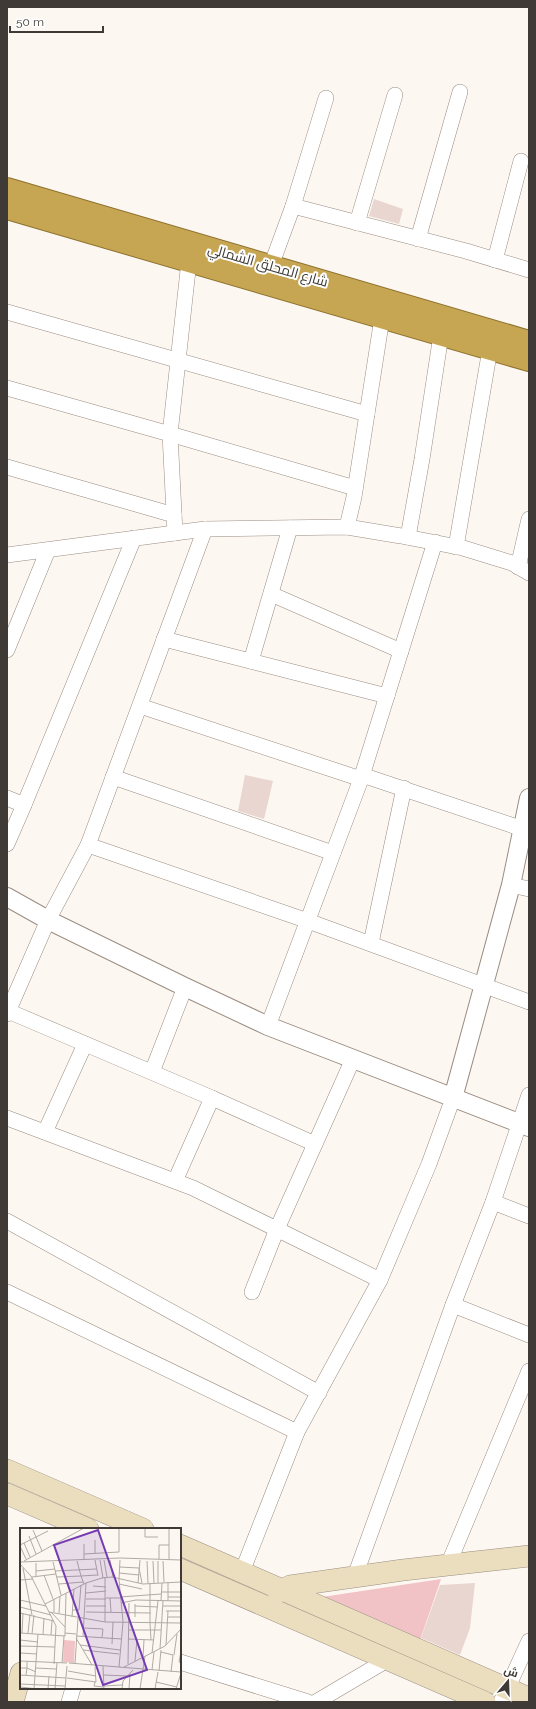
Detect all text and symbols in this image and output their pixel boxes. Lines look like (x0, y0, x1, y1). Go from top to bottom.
scale bar (10, 8, 103, 34)
text: 50 m (16, 15, 44, 29)
street label: شارع المحلق الشمالي (205, 240, 330, 294)
inset map (20, 1528, 181, 1689)
north arrow (488, 1661, 528, 1701)
text: ش (502, 1664, 520, 1680)

